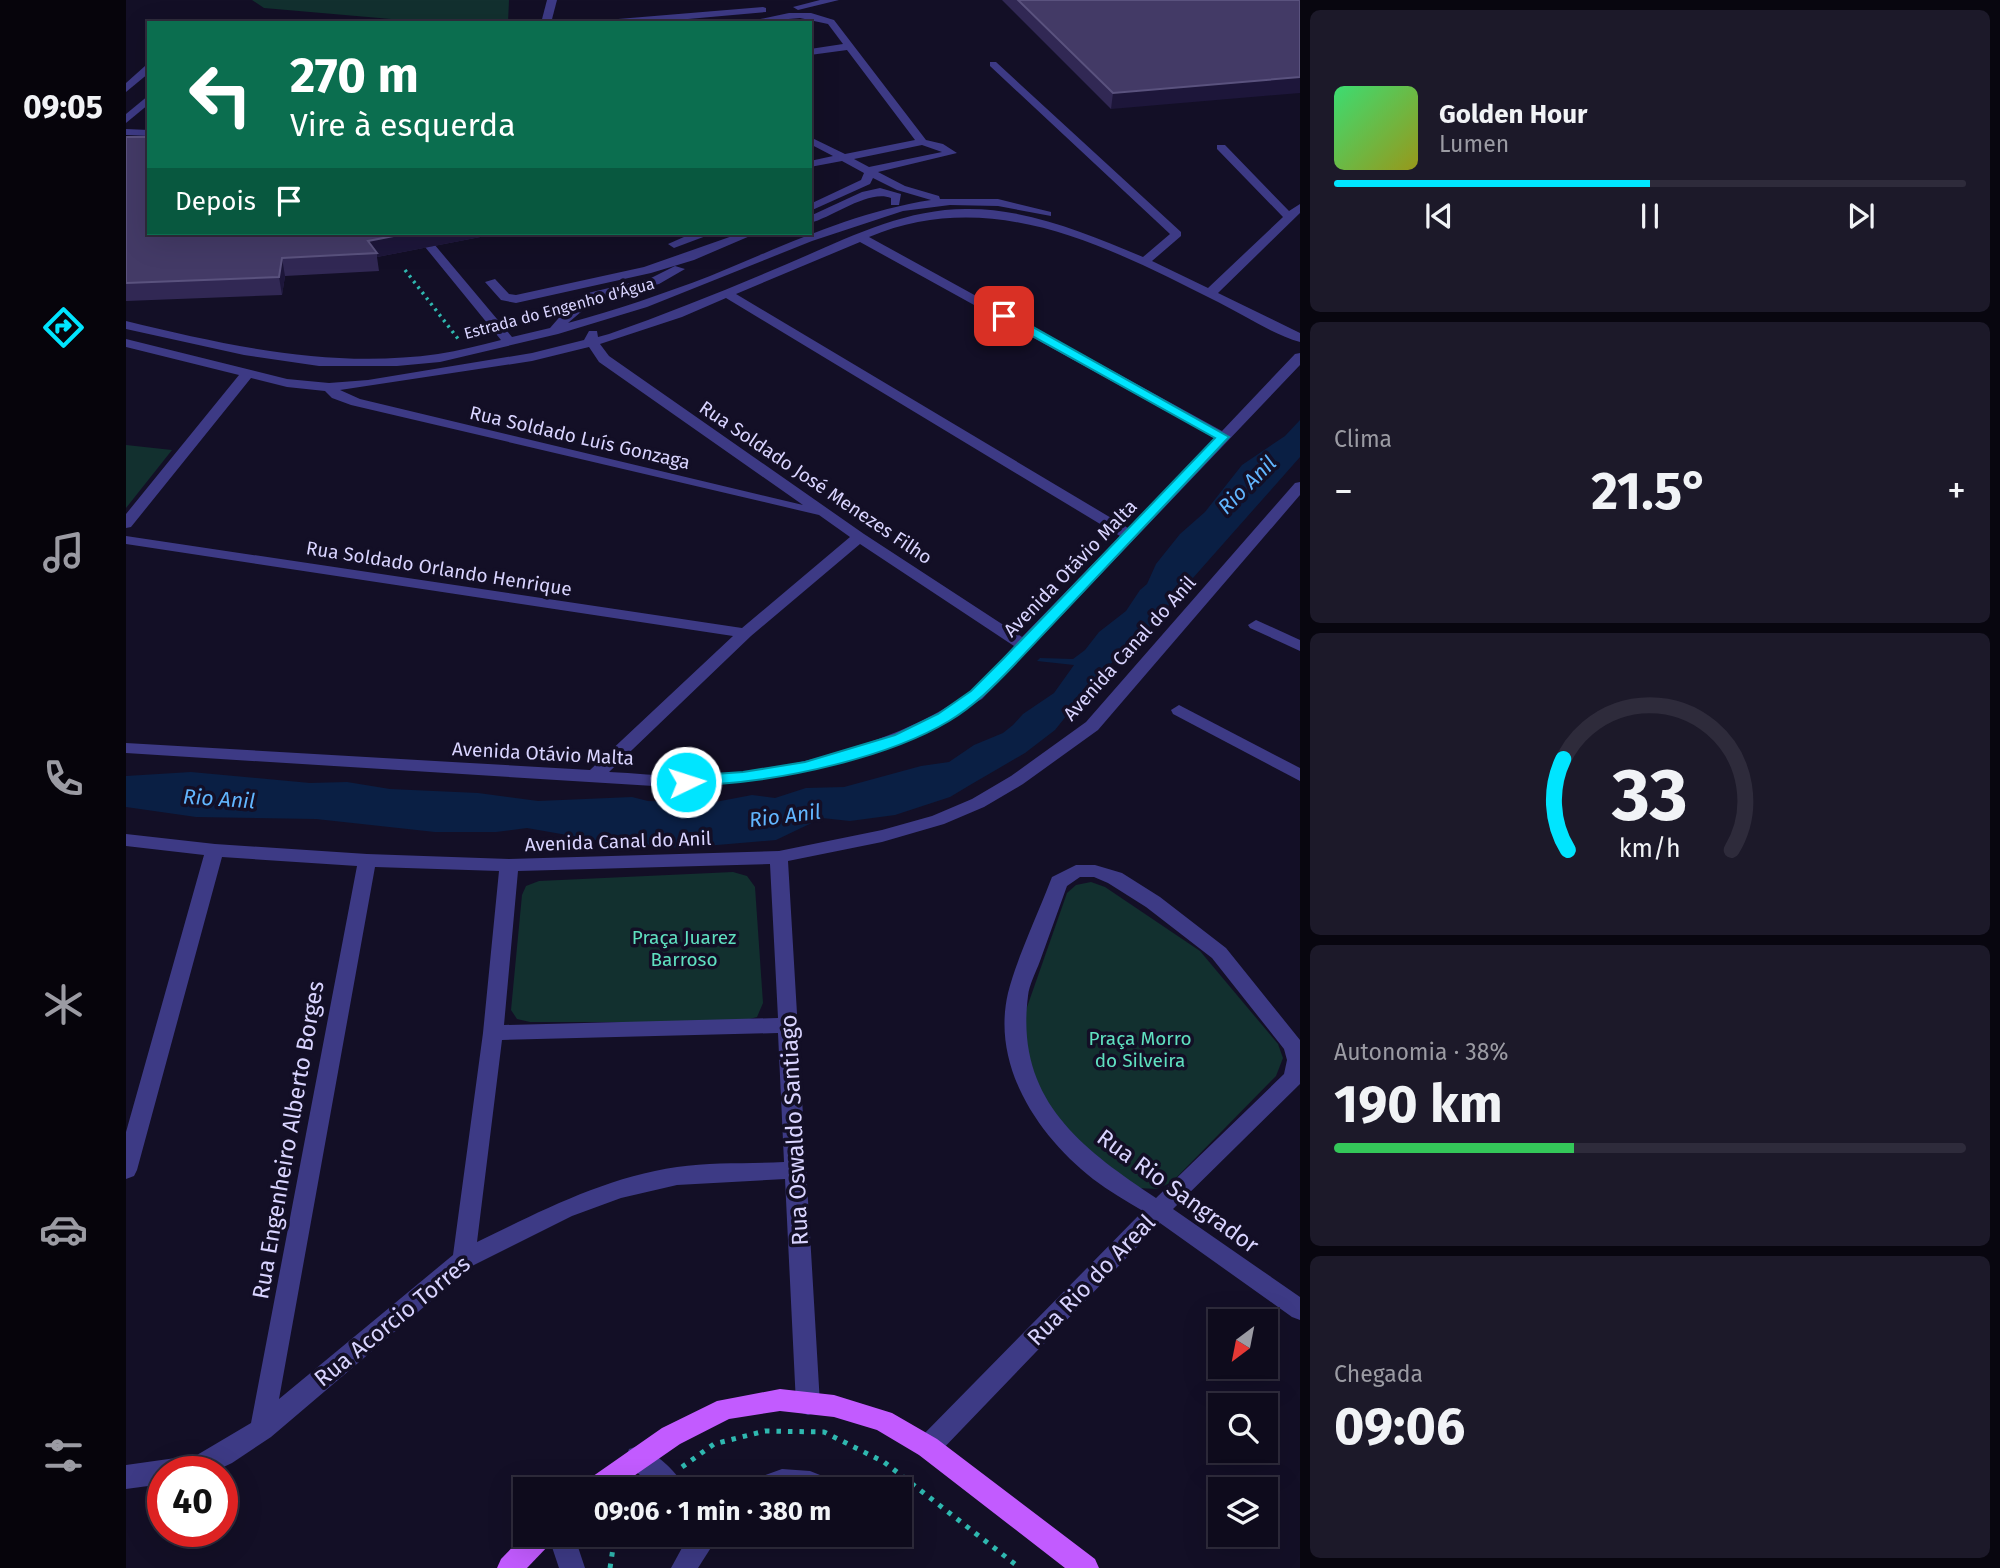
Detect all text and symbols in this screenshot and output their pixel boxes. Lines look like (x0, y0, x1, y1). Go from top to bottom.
text: 270 m (290, 46, 419, 105)
icon: left (175, 49, 266, 140)
text: 09:05 (23, 88, 103, 126)
text: Golden Hour (1439, 99, 1587, 130)
text: Vire à esquerda (290, 106, 516, 144)
text: Lumen (1439, 130, 1509, 158)
icon: arrive (270, 182, 308, 220)
text: Depois (175, 186, 256, 217)
icon: previous (1420, 197, 1458, 235)
icon: pause (1631, 197, 1669, 235)
icon: next (1842, 197, 1880, 235)
street label: Estrada do Engenho d'Água (461, 273, 657, 343)
pin (974, 286, 1034, 346)
icon: arrive (985, 297, 1023, 335)
icon: directions (39, 303, 88, 352)
street label: Rua Soldado José Menezes Filho (695, 396, 937, 569)
street label: Rua Soldado Luís Gonzaga (467, 401, 692, 474)
text: Clima (1334, 425, 1392, 453)
water label: Rio Anil (1212, 450, 1282, 520)
text: 21.5° (1591, 460, 1709, 523)
text: − (1334, 468, 1353, 514)
text: + (1947, 468, 1966, 514)
street label: Avenida Otávio Malta (999, 495, 1142, 642)
icon: music (39, 528, 88, 577)
street label: Rua Soldado Orlando Henrique (304, 536, 573, 601)
street label: Avenida Canal do Anil (1058, 571, 1201, 725)
street label: Avenida Otávio Malta (451, 737, 634, 770)
position arrow (649, 745, 723, 819)
text: 33 (1611, 752, 1688, 839)
icon: phone (39, 754, 88, 803)
water label: Rio Anil (182, 784, 256, 814)
water label: Rio Anil (748, 799, 822, 833)
street label: Avenida Canal do Anil (524, 827, 712, 856)
text: km/h (1619, 834, 1681, 864)
park label: Praça Juarez Barroso (632, 926, 736, 971)
street label: Rua Engenheiro Alberto Borges (246, 979, 330, 1301)
icon: climate (39, 980, 88, 1029)
street label: Rua Oswaldo Santiago (774, 1014, 814, 1246)
park label: Praça Morro do Silveira (1089, 1027, 1192, 1072)
text: Autonomia · 38% (1334, 1038, 1508, 1066)
text: 190 km (1334, 1073, 1503, 1136)
street label: Rua Rio Sangrador (1092, 1123, 1264, 1259)
icon: car (39, 1205, 88, 1254)
street label: Rua Rio do Areal (1021, 1208, 1161, 1352)
street label: Rua Acorcio Torres (308, 1249, 476, 1393)
north arrow (1208, 1309, 1278, 1379)
map controls (1208, 1309, 1278, 1547)
text: Chegada (1334, 1360, 1423, 1388)
button: search (1208, 1393, 1278, 1463)
text: 09:06 (1334, 1395, 1465, 1458)
icon: filters (39, 1431, 88, 1480)
speed limit sign: 40 (147, 1456, 238, 1547)
button: layers (1208, 1477, 1278, 1547)
text: 09:06 · 1 min · 380 m (594, 1496, 831, 1527)

